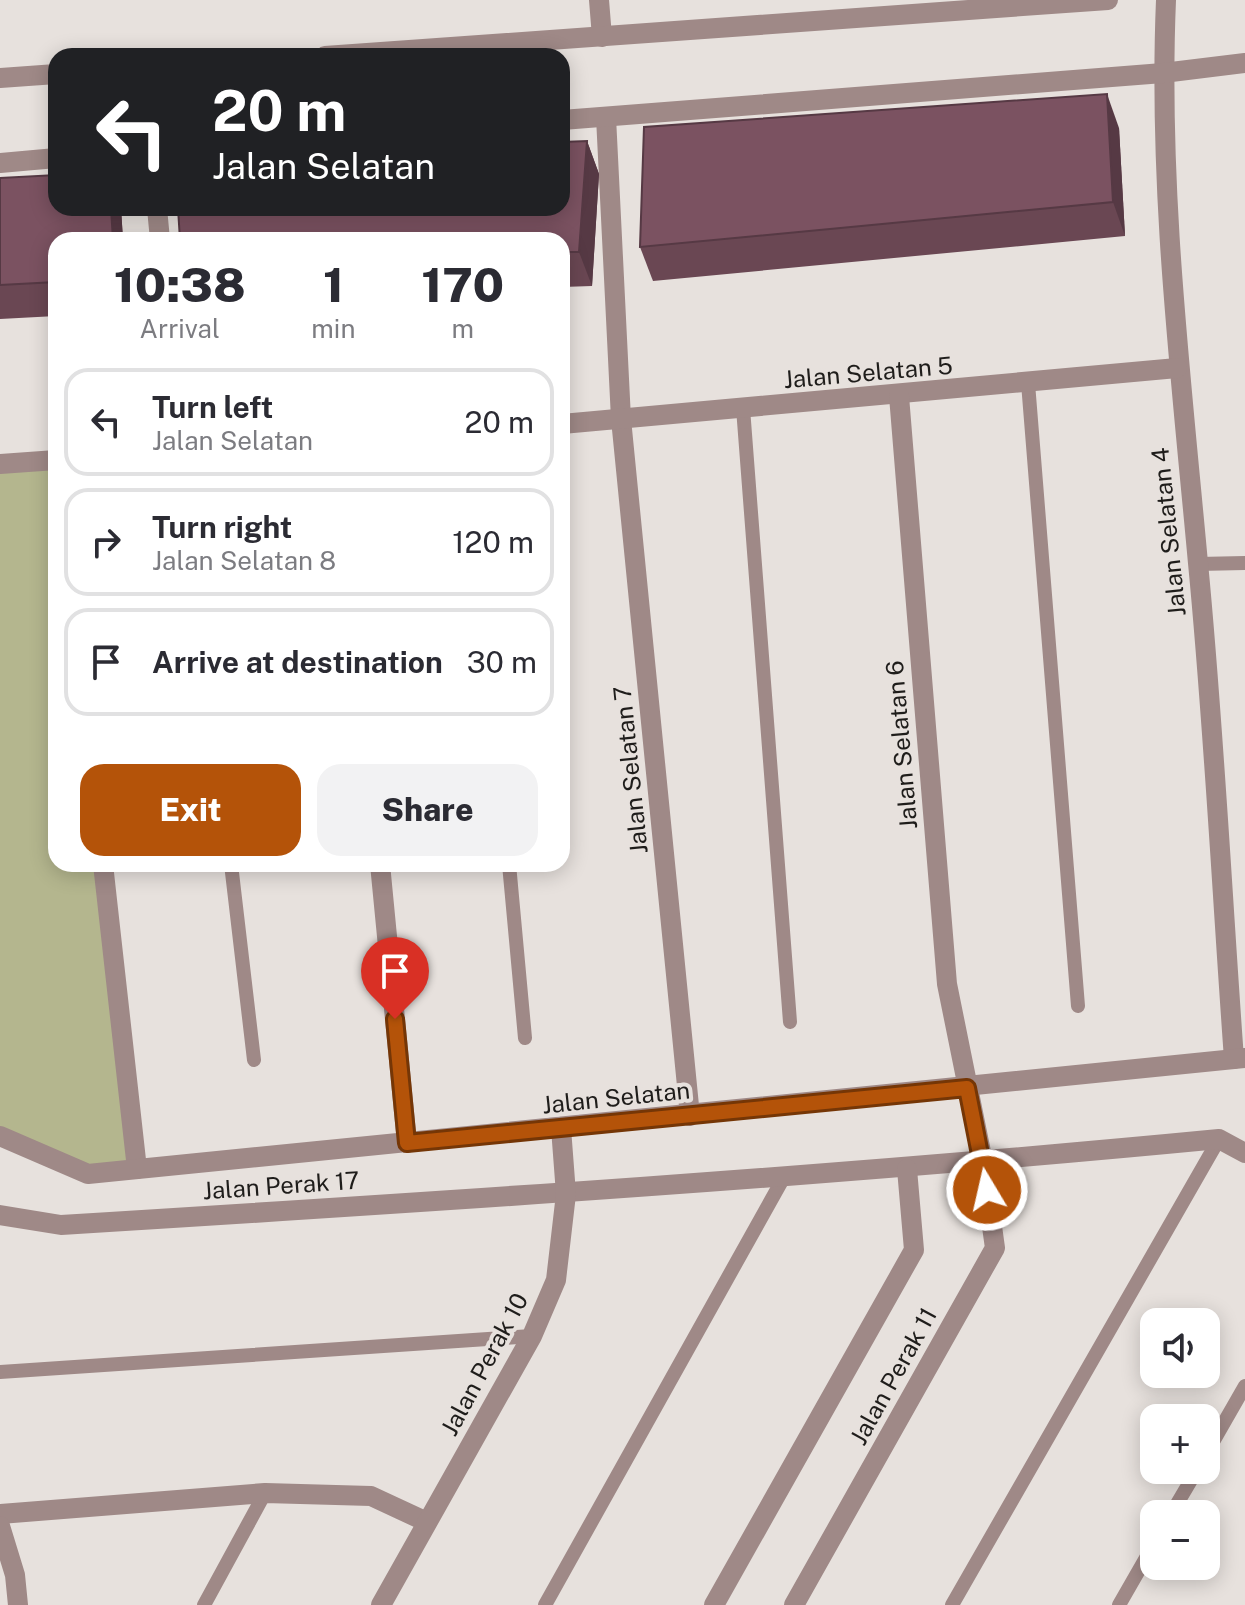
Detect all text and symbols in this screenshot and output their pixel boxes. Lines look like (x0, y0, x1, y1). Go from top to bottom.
text: 20 m (212, 78, 346, 144)
icon: left (80, 80, 184, 184)
text: Jalan Selatan (212, 145, 435, 187)
text: 10:38 (114, 256, 246, 313)
text: 1 (323, 256, 344, 313)
text: 170 (421, 256, 504, 313)
text: Arrival (140, 313, 220, 344)
text: min (311, 313, 355, 344)
text: m (451, 313, 474, 344)
street label: Jalan Selatan 5 (782, 351, 954, 393)
text: Turn left (152, 389, 273, 425)
icon: left (84, 400, 128, 444)
text: 20 m (465, 404, 534, 440)
text: Jalan Selatan (152, 425, 313, 456)
street label: Jalan Selatan 4 (1145, 446, 1191, 618)
text: Turn right (152, 509, 292, 545)
icon: right (84, 520, 128, 564)
text: 120 m (452, 524, 534, 560)
text: Jalan Selatan 8 (152, 545, 336, 576)
icon: arrive (84, 640, 128, 684)
text: Arrive at destination (152, 644, 443, 680)
text: 30 m (467, 644, 537, 680)
street label: Jalan Selatan 6 (880, 659, 922, 831)
street label: Jalan Selatan 7 (607, 685, 653, 855)
button: Exit (80, 764, 301, 856)
button: Share (317, 764, 538, 856)
pin (361, 937, 429, 1019)
icon: arrive (373, 949, 417, 993)
street label: Jalan Selatan (541, 1075, 691, 1119)
position arrow (945, 1148, 1029, 1232)
street label: Jalan Perak 17 (202, 1166, 360, 1204)
street label: Jalan Perak 10 (435, 1288, 533, 1440)
street label: Jalan Perak 11 (844, 1303, 942, 1449)
map controls (1140, 1308, 1220, 1580)
button: sound (1140, 1308, 1220, 1388)
button: + (1140, 1404, 1220, 1484)
button: − (1140, 1500, 1220, 1580)

